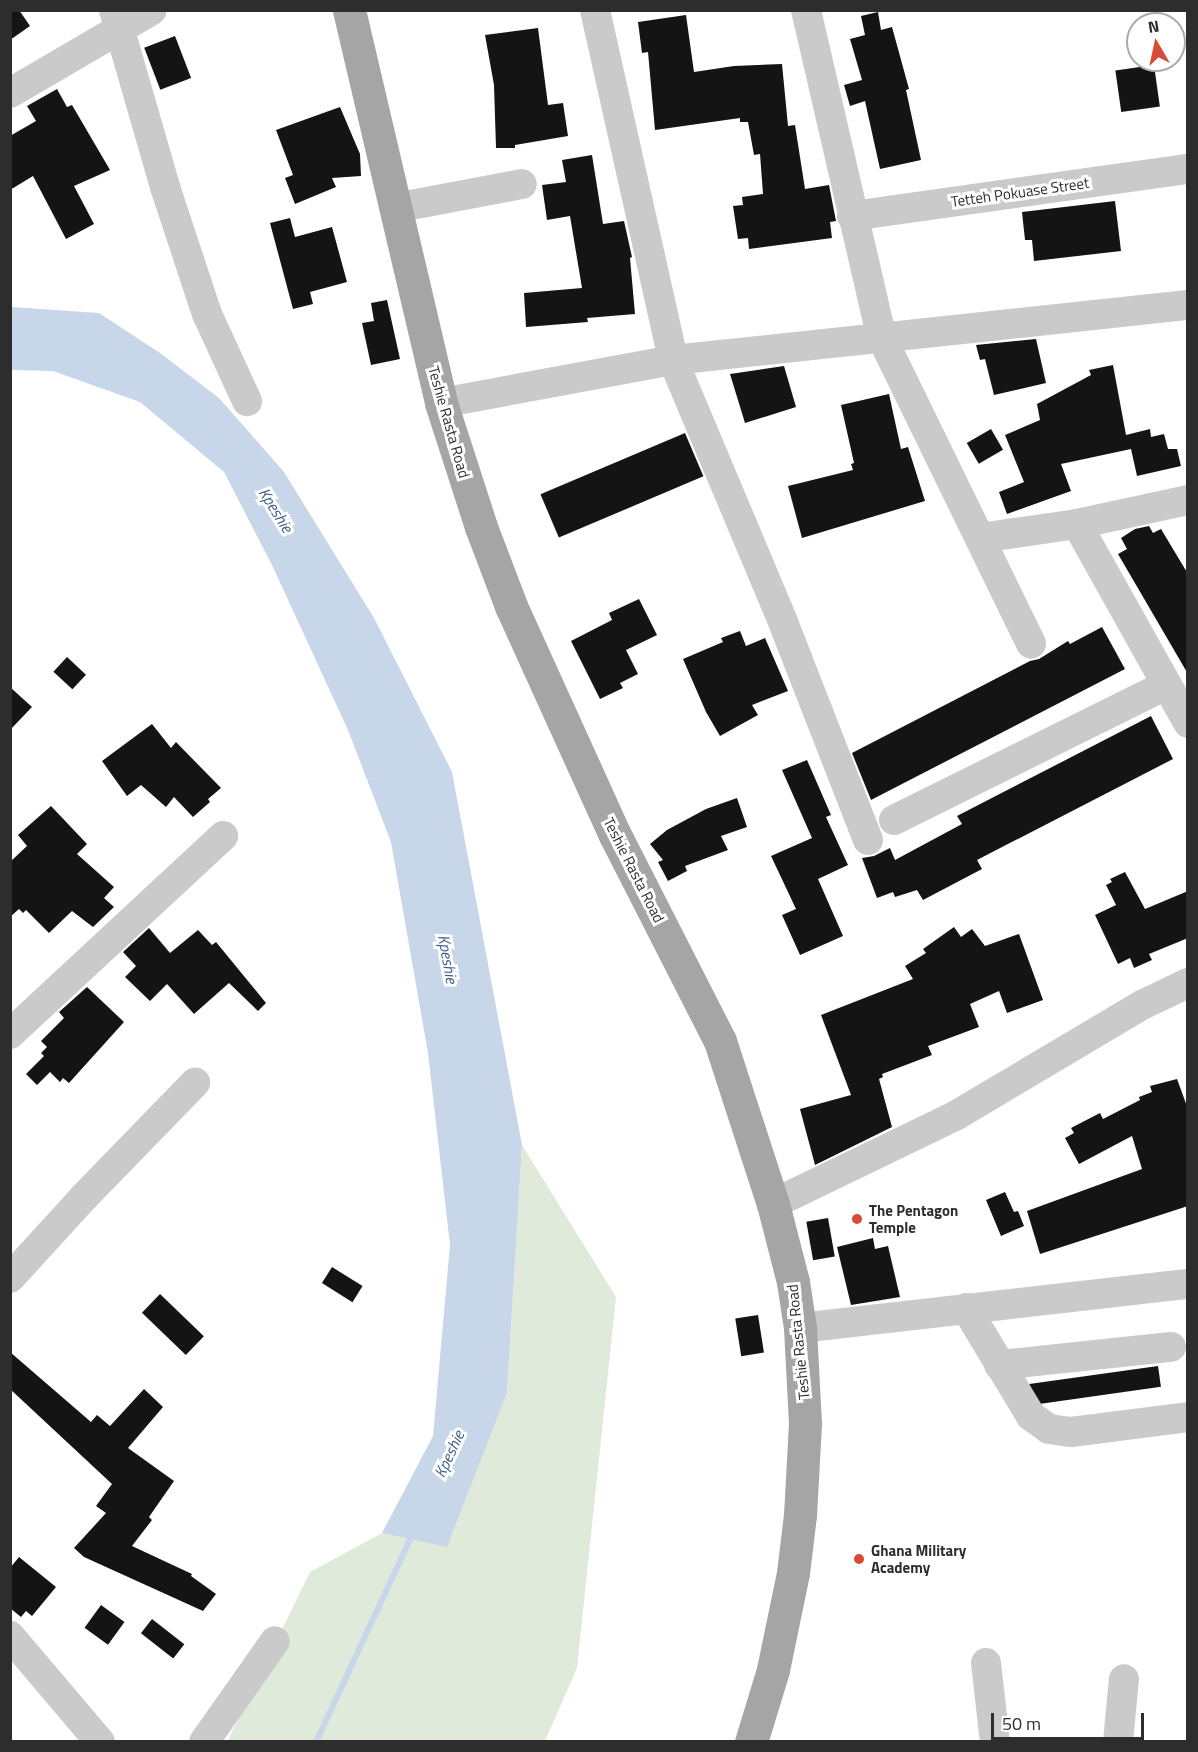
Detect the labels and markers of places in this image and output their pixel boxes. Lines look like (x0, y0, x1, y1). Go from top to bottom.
place label: The Pentagon Temple (869, 1201, 958, 1236)
marker: The Pentagon Temple (850, 1212, 864, 1226)
place label: Ghana Military Academy (871, 1541, 966, 1576)
marker: Ghana Military Academy (852, 1552, 866, 1566)

